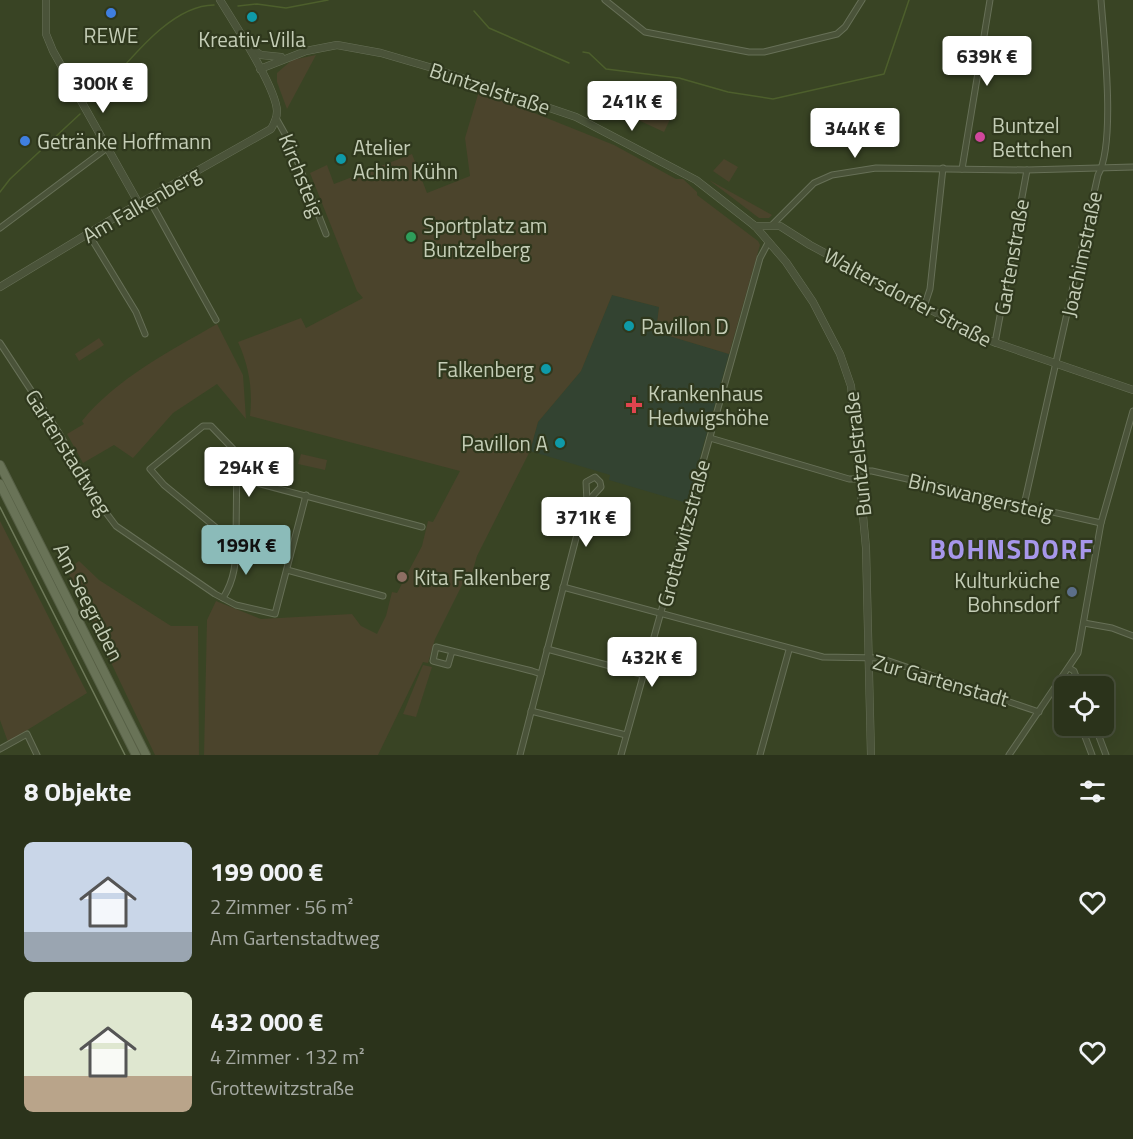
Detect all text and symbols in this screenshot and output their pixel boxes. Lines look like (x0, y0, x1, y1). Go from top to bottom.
marker: REWE (104, 6, 118, 20)
marker: Kreativ-Villa (245, 10, 259, 24)
place label: REWE (84, 19, 138, 51)
place label: Kreativ-Villa (198, 23, 306, 55)
pin: 639K € (938, 36, 1036, 87)
text: 639K € (956, 40, 1018, 71)
street label: Buntzelstraße (426, 53, 554, 123)
pin: 300K € (54, 63, 152, 114)
text: 300K € (72, 67, 134, 98)
pin: 241K € (583, 81, 681, 132)
text: 241K € (601, 85, 663, 116)
pin: 344K € (806, 108, 904, 159)
place label: Buntzel Bettchen (992, 109, 1073, 165)
text: 344K € (824, 112, 886, 143)
place label: Getränke Hoffmann (37, 125, 212, 157)
street label: Kirchsteig (271, 129, 333, 222)
marker: Buntzel Bettchen (973, 130, 987, 144)
place label: Atelier Achim Kühn (353, 131, 458, 187)
marker: Getränke Hoffmann (18, 134, 32, 148)
marker: Atelier Achim Kühn (334, 152, 348, 166)
street label: Am Falkenberg (76, 157, 206, 251)
street label: Joachimstraße (1052, 188, 1110, 320)
street label: Gartenstraße (985, 196, 1037, 318)
place label: Sportplatz am Buntzelberg (423, 209, 547, 265)
marker: Sportplatz am Buntzelberg (404, 230, 418, 244)
street label: Waltersdorfer Straße (818, 239, 998, 355)
place label: Pavillon D (641, 310, 729, 342)
marker: Pavillon D (622, 319, 636, 333)
place label: Falkenberg (437, 353, 534, 385)
marker: Falkenberg (539, 362, 553, 376)
place label: Krankenhaus Hedwigshöhe (648, 377, 769, 433)
street label: Gartenstadtweg (17, 383, 121, 521)
street label: Buntzelstraße (835, 390, 879, 518)
marker: Krankenhaus Hedwigshöhe (625, 396, 643, 414)
place label: Pavillon A (461, 427, 548, 459)
marker: Pavillon A (553, 436, 567, 450)
pin: 294K € (200, 447, 298, 498)
text: 294K € (218, 451, 280, 482)
street label: Grottewitzstraße (648, 456, 718, 610)
street label: Binswangersteig (905, 464, 1057, 528)
pin: 371K € (537, 497, 635, 548)
text: 371K € (555, 501, 617, 532)
pin: 199K € (197, 525, 295, 576)
district label: BOHNSDORF (929, 528, 1095, 569)
text: 199K € (215, 529, 277, 560)
street label: Am Seegraben (46, 537, 132, 667)
place label: Kita Falkenberg (414, 561, 550, 593)
place label: Kulturküche Bohnsdorf (954, 564, 1060, 620)
marker: Kita Falkenberg (395, 570, 409, 584)
marker: Kulturküche Bohnsdorf (1065, 585, 1079, 599)
pin: 432K € (603, 637, 701, 688)
text: 432K € (621, 641, 683, 672)
street label: Zur Gartenstadt (869, 645, 1013, 715)
map controls (1054, 676, 1114, 736)
button: locate (1054, 676, 1114, 736)
text: 8 Objekte (24, 772, 131, 811)
icon: filters (1076, 775, 1109, 808)
text: 199 000 € (210, 852, 323, 891)
icon: home (72, 866, 144, 938)
icon: heart (1076, 886, 1109, 919)
text: 2 Zimmer · 56 m² (210, 891, 353, 922)
text: Am Gartenstadtweg (210, 922, 380, 953)
text: 432 000 € (210, 1002, 323, 1041)
icon: home (72, 1016, 144, 1088)
icon: heart (1076, 1036, 1109, 1069)
text: 4 Zimmer · 132 m² (210, 1041, 365, 1072)
text: Grottewitzstraße (210, 1072, 354, 1103)

